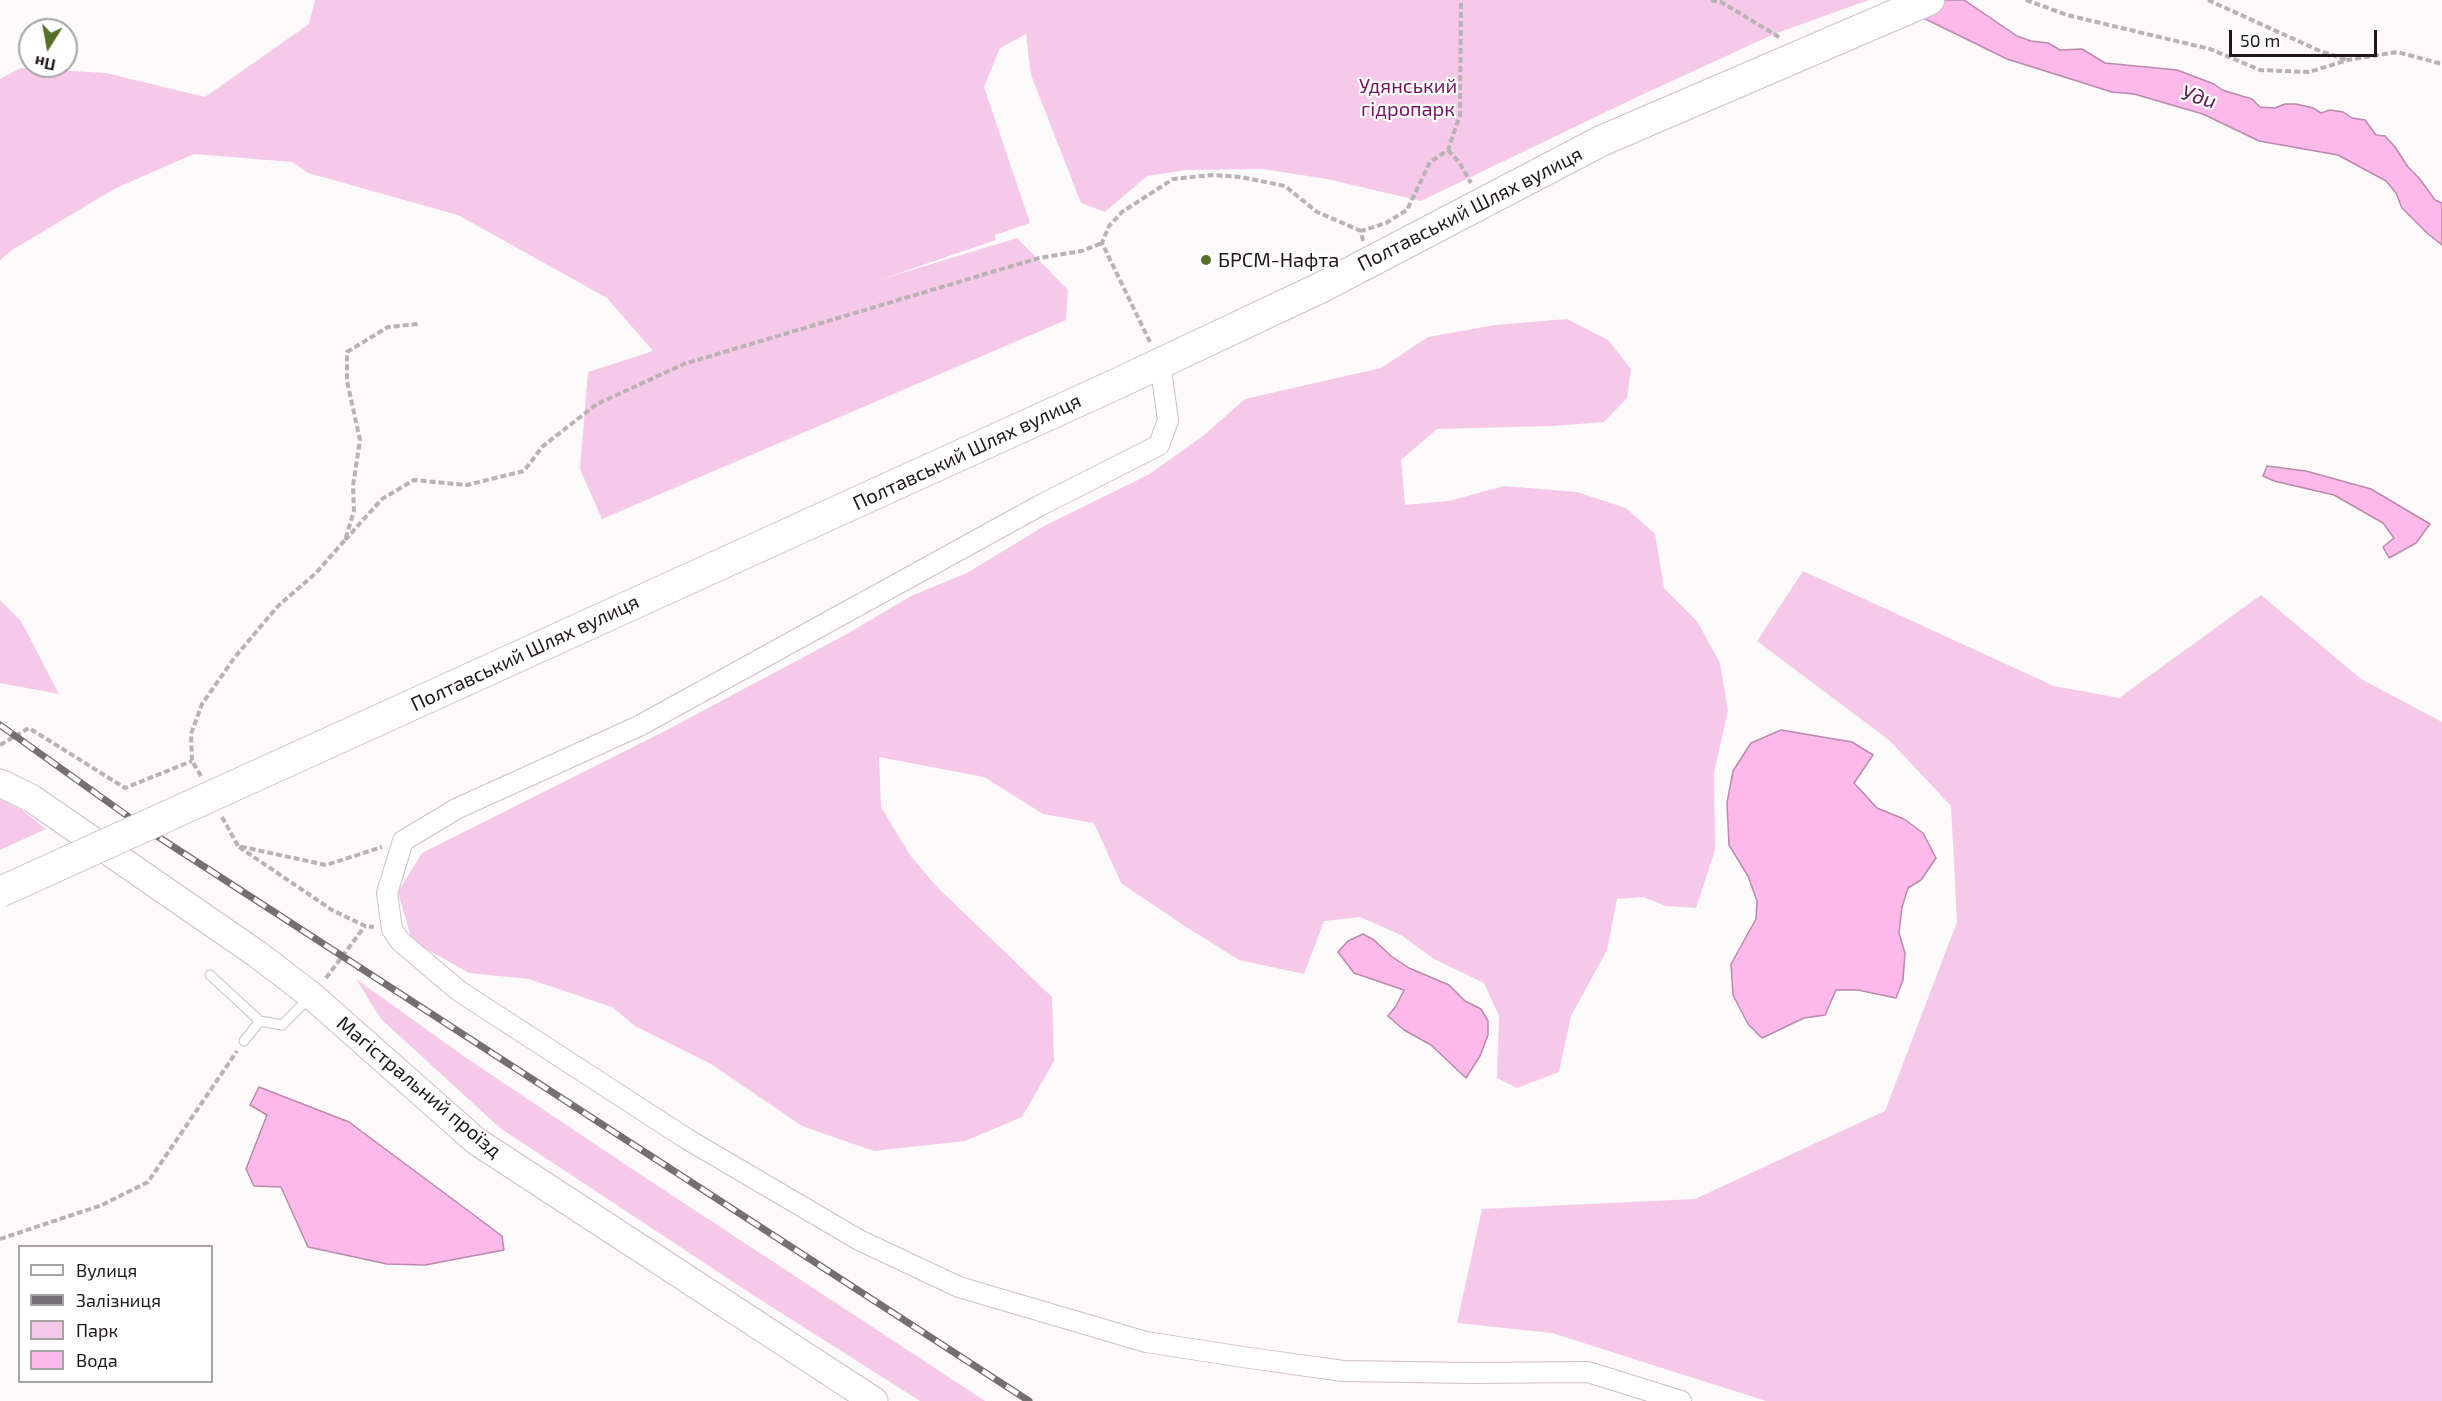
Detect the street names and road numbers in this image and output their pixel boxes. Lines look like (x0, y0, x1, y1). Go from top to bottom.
street label: Полтавський Шлях вулиця (1354, 142, 1586, 276)
street label: Полтавський Шлях вулиця (849, 389, 1085, 515)
street label: Полтавський Шлях вулиця (407, 590, 643, 716)
street label: Магістральний проїзд (332, 1011, 506, 1163)

